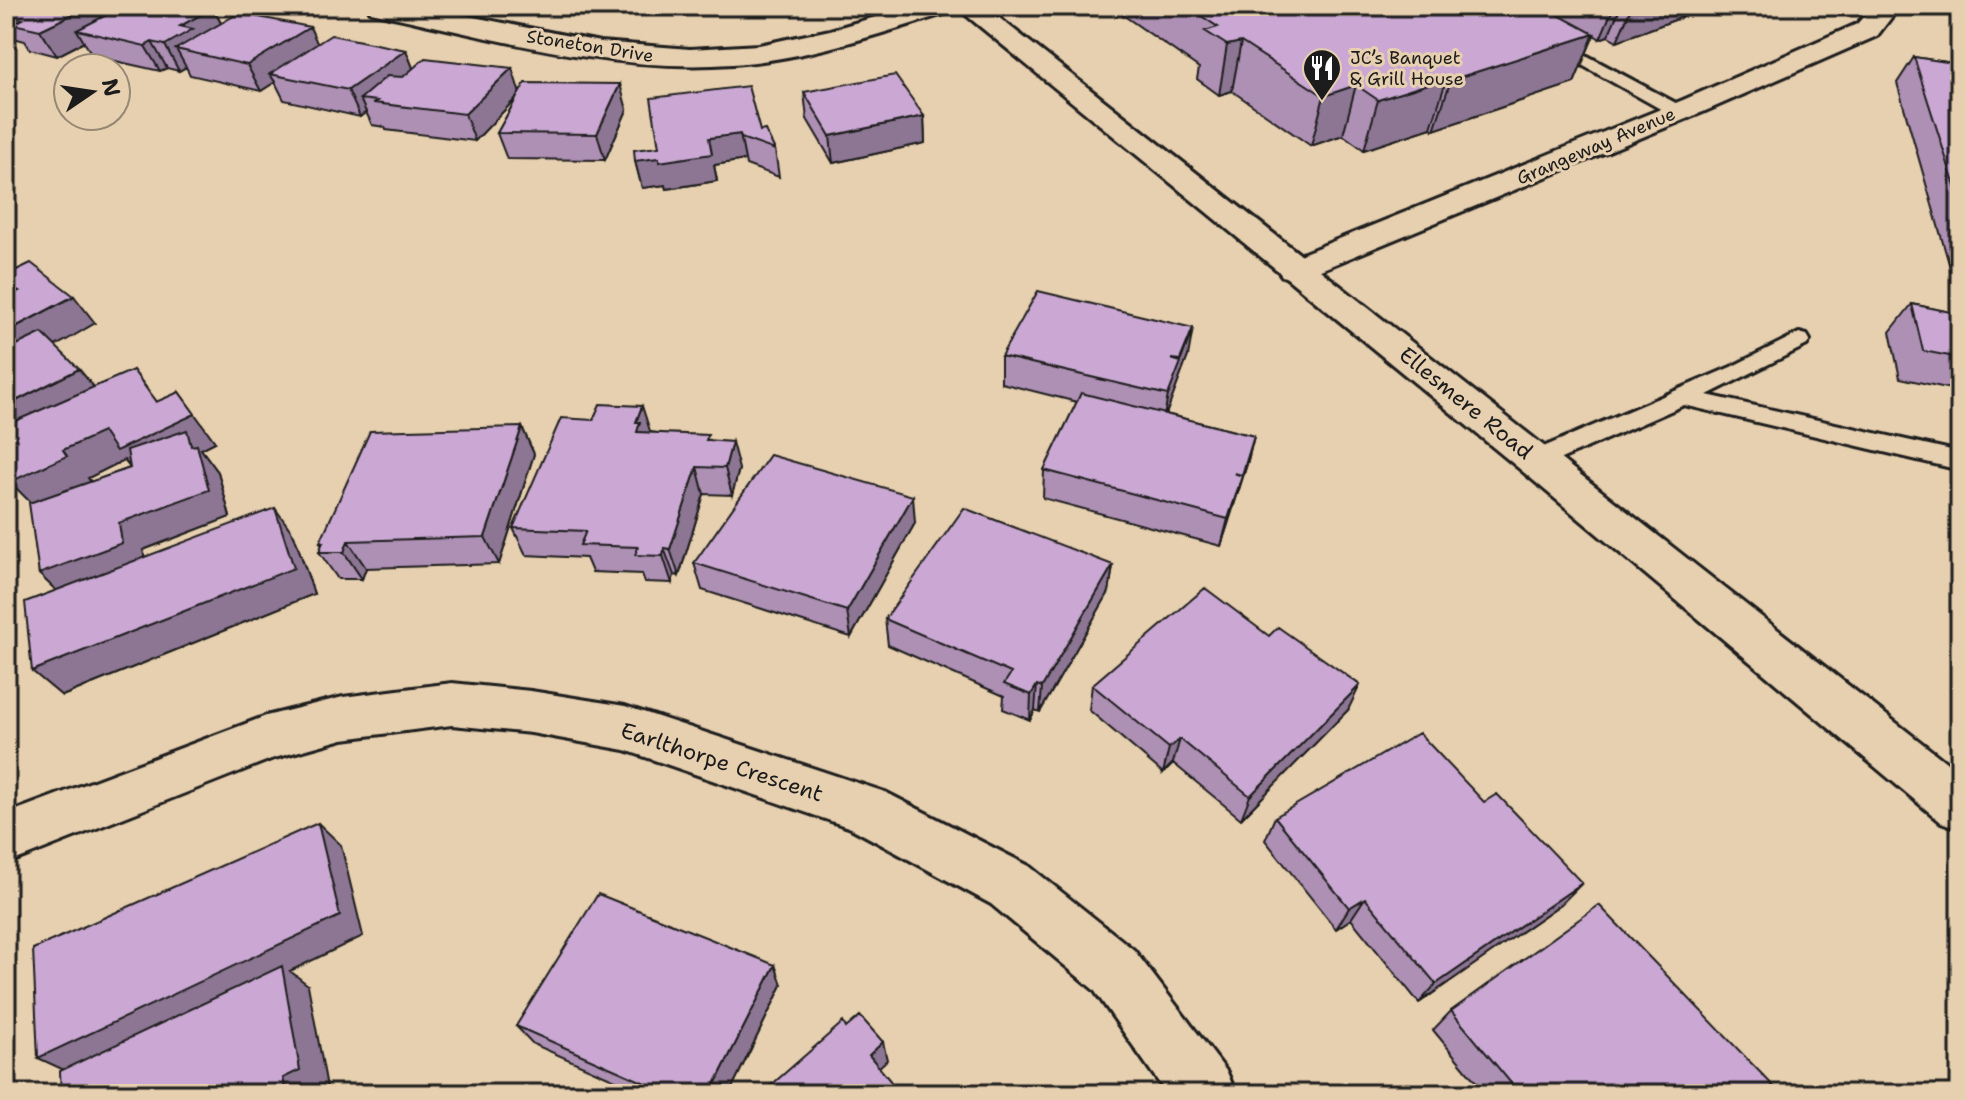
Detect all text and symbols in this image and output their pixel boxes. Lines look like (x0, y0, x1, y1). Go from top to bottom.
street label: Stoneton Drive (525, 24, 655, 68)
place label: JC’s Banquet & Grill House (1350, 46, 1464, 91)
restaurant icon: JC’s Banquet & Grill House (1301, 47, 1343, 102)
north arrow (52, 52, 132, 132)
text: N (95, 76, 127, 99)
street label: Grangeway Avenue (1513, 102, 1679, 190)
street label: Ellesmere Road (1393, 340, 1539, 466)
street label: Earlthorpe Crescent (617, 716, 827, 808)

